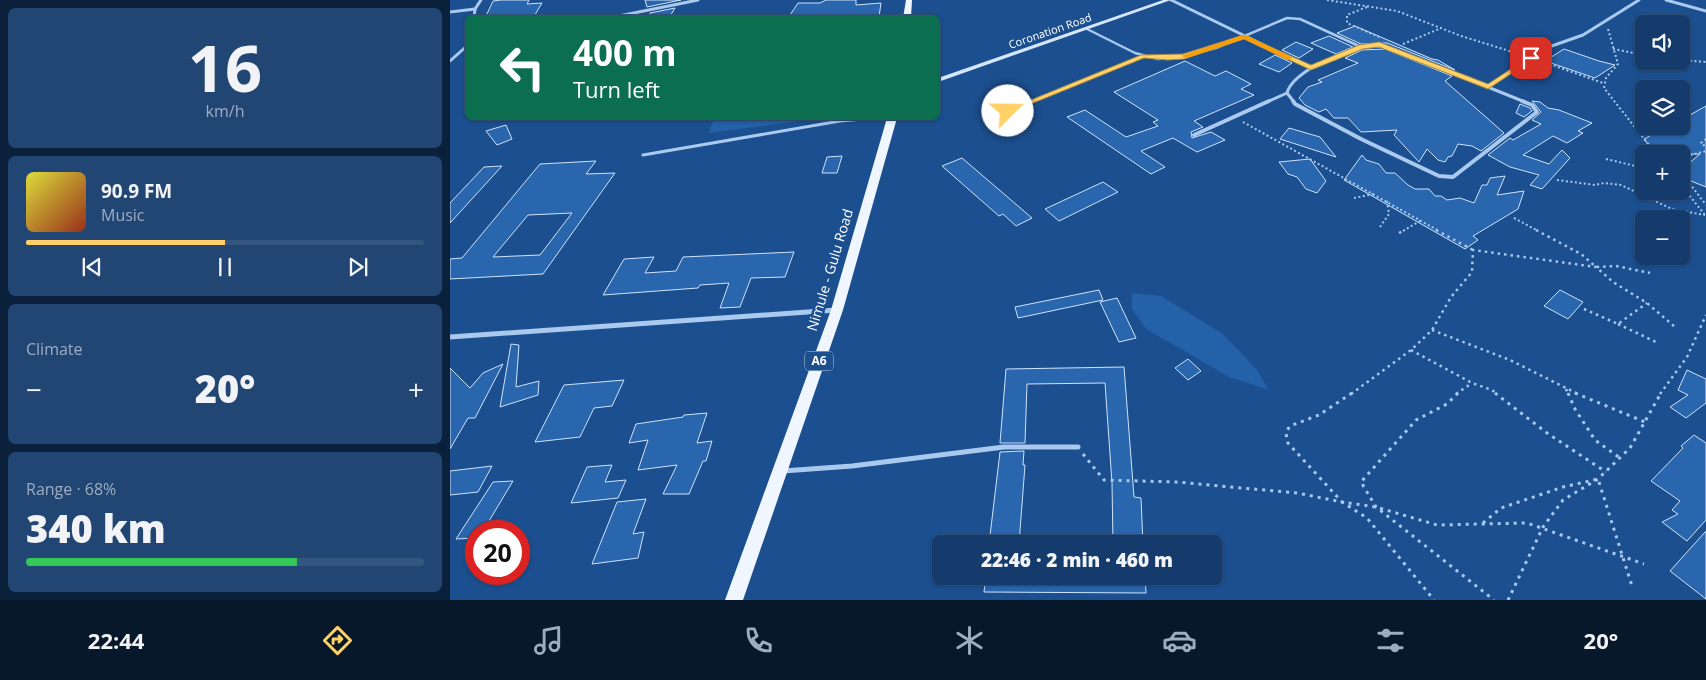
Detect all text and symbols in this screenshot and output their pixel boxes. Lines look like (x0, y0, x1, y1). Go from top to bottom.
street label: Coronation Road (1006, 9, 1093, 52)
map controls (1635, 15, 1690, 265)
button: sound (1635, 15, 1690, 70)
text: 16 (188, 23, 262, 111)
text: 400 m (573, 29, 677, 76)
icon: left (490, 35, 555, 100)
pin (1510, 37, 1552, 79)
icon: arrive (1517, 44, 1545, 72)
text: Turn left (573, 74, 660, 104)
button: layers (1635, 80, 1690, 135)
position arrow (981, 84, 1033, 136)
text: km/h (206, 100, 244, 122)
button: + (1635, 145, 1690, 200)
text: 90.9 FM (101, 178, 172, 204)
text: Music (101, 204, 145, 226)
street label: Nimule - Gulu Road (802, 206, 857, 333)
button: − (1635, 210, 1690, 265)
icon: previous (78, 253, 106, 281)
icon: pause (211, 253, 239, 281)
icon: next (344, 253, 372, 281)
text: Climate (26, 338, 83, 360)
road number: A6 (805, 352, 833, 371)
text: 20° (195, 362, 255, 414)
text: − (26, 370, 42, 408)
text: + (408, 370, 424, 408)
text: Range · 68% (26, 478, 116, 500)
text: 340 km (26, 502, 166, 554)
speed limit sign: 20 (465, 520, 530, 585)
text: 22:46 · 2 min · 460 m (981, 547, 1173, 573)
icon: directions (320, 623, 355, 658)
icon: music (531, 623, 566, 658)
icon: phone (741, 623, 776, 658)
icon: climate (952, 623, 987, 658)
icon: car (1162, 623, 1197, 658)
icon: filters (1373, 623, 1408, 658)
text: 22:44 (88, 625, 144, 655)
text: 20° (1584, 625, 1618, 655)

